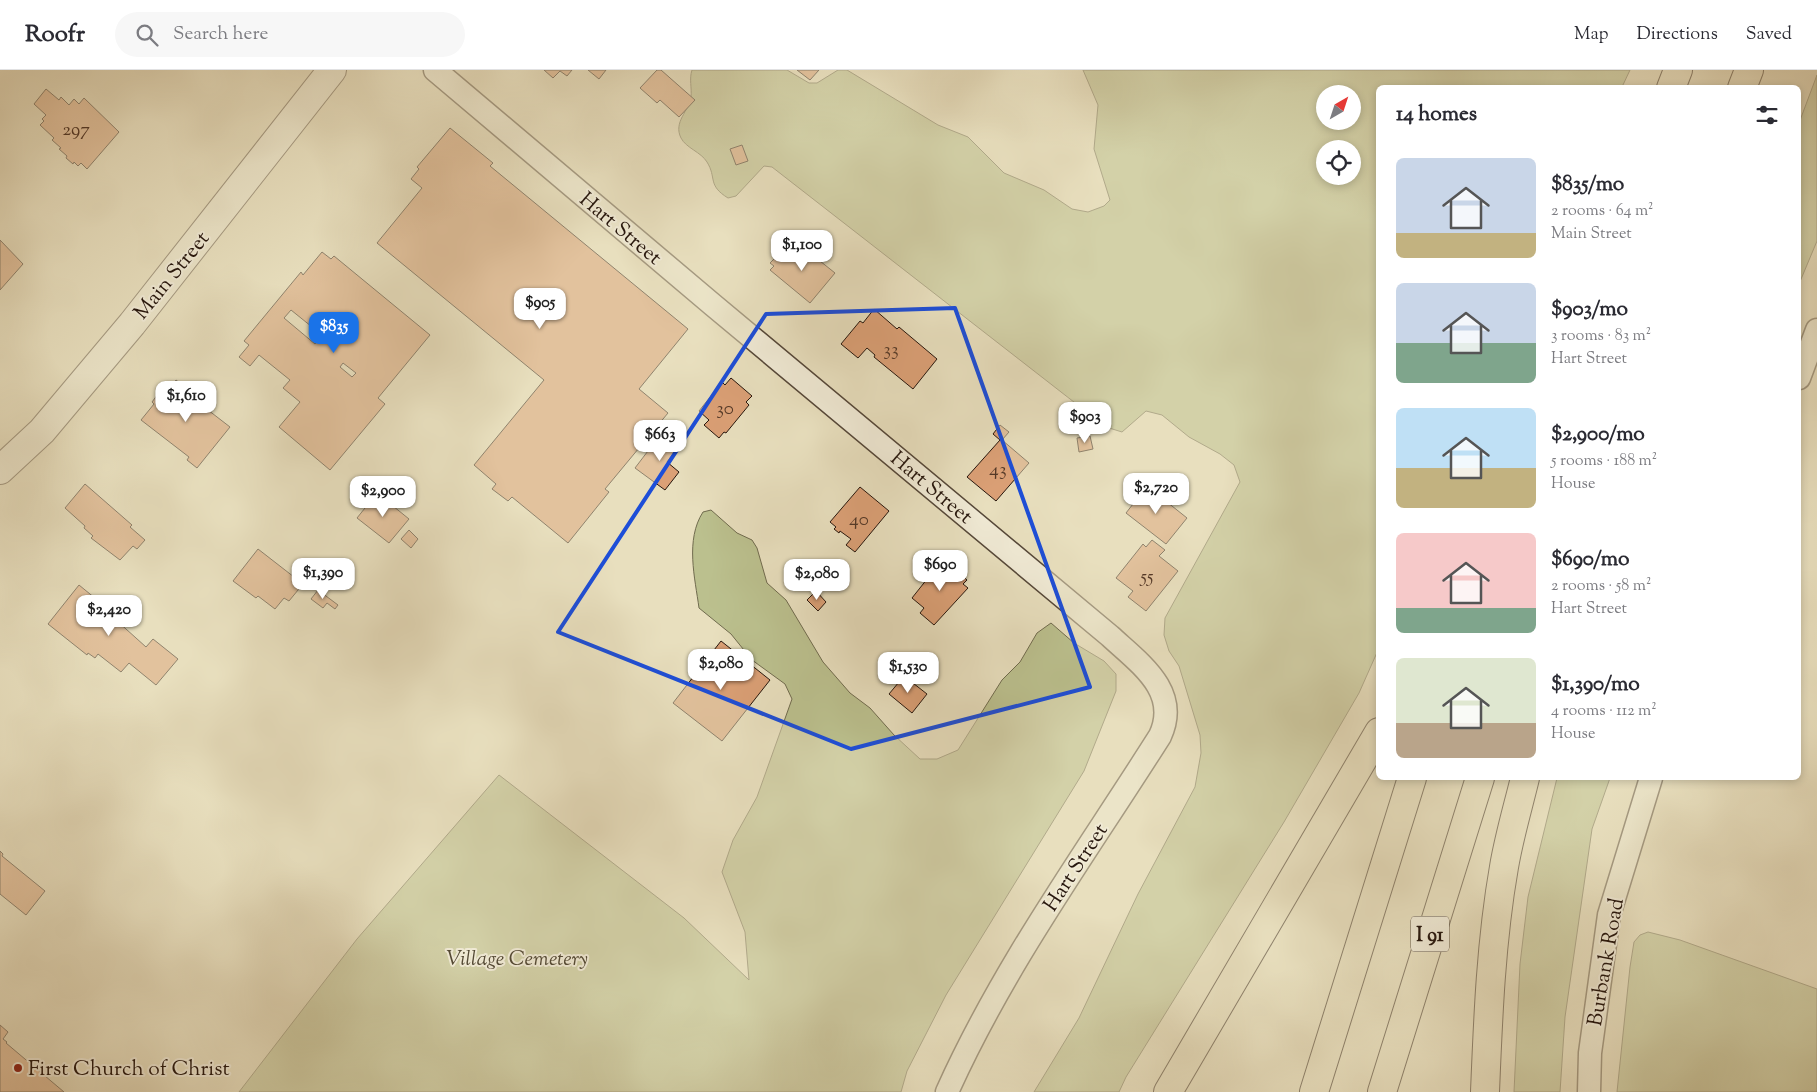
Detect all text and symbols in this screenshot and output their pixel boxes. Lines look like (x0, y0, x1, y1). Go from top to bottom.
search box (115, 12, 465, 57)
text: Roofr (25, 18, 85, 52)
icon: search (133, 21, 161, 49)
text: Search here (173, 21, 268, 48)
text: Map (1574, 22, 1609, 48)
text: Directions (1637, 22, 1718, 48)
text: Saved (1746, 22, 1792, 48)
north arrow (1316, 85, 1361, 130)
map controls (1316, 85, 1361, 185)
text: 14 homes (1396, 100, 1477, 130)
icon: filters (1753, 101, 1781, 129)
house number: 297 (62, 117, 90, 144)
button: locate (1316, 140, 1361, 185)
text: $835/mo (1551, 170, 1624, 200)
icon: home (1436, 178, 1496, 238)
street label: Hart Street (572, 186, 668, 273)
text: 2 rooms · 64 m² (1551, 200, 1654, 223)
text: Main Street (1551, 223, 1632, 246)
street label: Main Street (128, 226, 218, 327)
pin: $1,100 (761, 230, 843, 272)
text: $1,100 (782, 234, 822, 257)
pin: $905 (510, 288, 570, 330)
text: $905 (525, 292, 555, 315)
text: $903/mo (1551, 295, 1628, 325)
icon: home (1436, 303, 1496, 363)
pin: $835 (304, 312, 364, 354)
text: $835 (320, 316, 348, 339)
text: 3 rooms · 83 m² (1551, 325, 1651, 348)
house number: 33 (883, 337, 899, 364)
text: Hart Street (1551, 348, 1627, 371)
pin: $1,610 (145, 380, 227, 423)
text: $1,610 (166, 385, 206, 408)
house number: 30 (716, 396, 734, 423)
pin: $903 (1055, 402, 1115, 444)
text: $903 (1069, 406, 1101, 429)
pin: $663 (630, 420, 690, 462)
text: $2,900/mo (1551, 420, 1645, 450)
text: $663 (645, 424, 675, 447)
icon: home (1436, 428, 1496, 488)
street label: Hart Street (883, 445, 979, 532)
text: 5 rooms · 188 m² (1551, 450, 1657, 473)
house number: 43 (989, 457, 1007, 484)
pin: $2,720 (1115, 472, 1197, 515)
text: House (1551, 473, 1595, 496)
pin: $2,900 (342, 476, 424, 518)
text: $2,720 (1134, 477, 1178, 500)
text: $2,900 (361, 480, 405, 503)
house number: 40 (849, 507, 869, 534)
text: $690/mo (1551, 545, 1629, 575)
pin: $690 (910, 550, 970, 592)
icon: home (1436, 553, 1496, 613)
text: $690 (924, 554, 956, 577)
pin: $1,390 (282, 558, 364, 600)
pin: $2,080 (776, 558, 858, 601)
text: $1,390 (303, 562, 343, 585)
text: $2,080 (795, 563, 839, 586)
house number: 55 (1139, 564, 1154, 591)
text: 2 rooms · 58 m² (1551, 575, 1651, 598)
pin: $2,420 (68, 594, 150, 637)
text: Hart Street (1551, 598, 1627, 621)
text: $2,420 (87, 599, 131, 622)
pin: $2,080 (680, 648, 762, 691)
pin: $1,530 (867, 652, 949, 694)
text: $2,080 (699, 653, 743, 676)
text: $1,530 (889, 656, 927, 679)
text: $1,390/mo (1551, 670, 1640, 700)
icon: home (1436, 678, 1496, 738)
text: 4 rooms · 112 m² (1551, 700, 1657, 723)
text: House (1551, 723, 1595, 746)
street label: Hart Street (1037, 818, 1116, 918)
street label: Burbank Road (1581, 896, 1633, 1029)
road number: I 91 (1411, 916, 1449, 952)
park label: Village Cemetery (446, 945, 588, 975)
place label: First Church of Christ (28, 1055, 230, 1085)
marker: First Church of Christ (12, 1062, 24, 1074)

